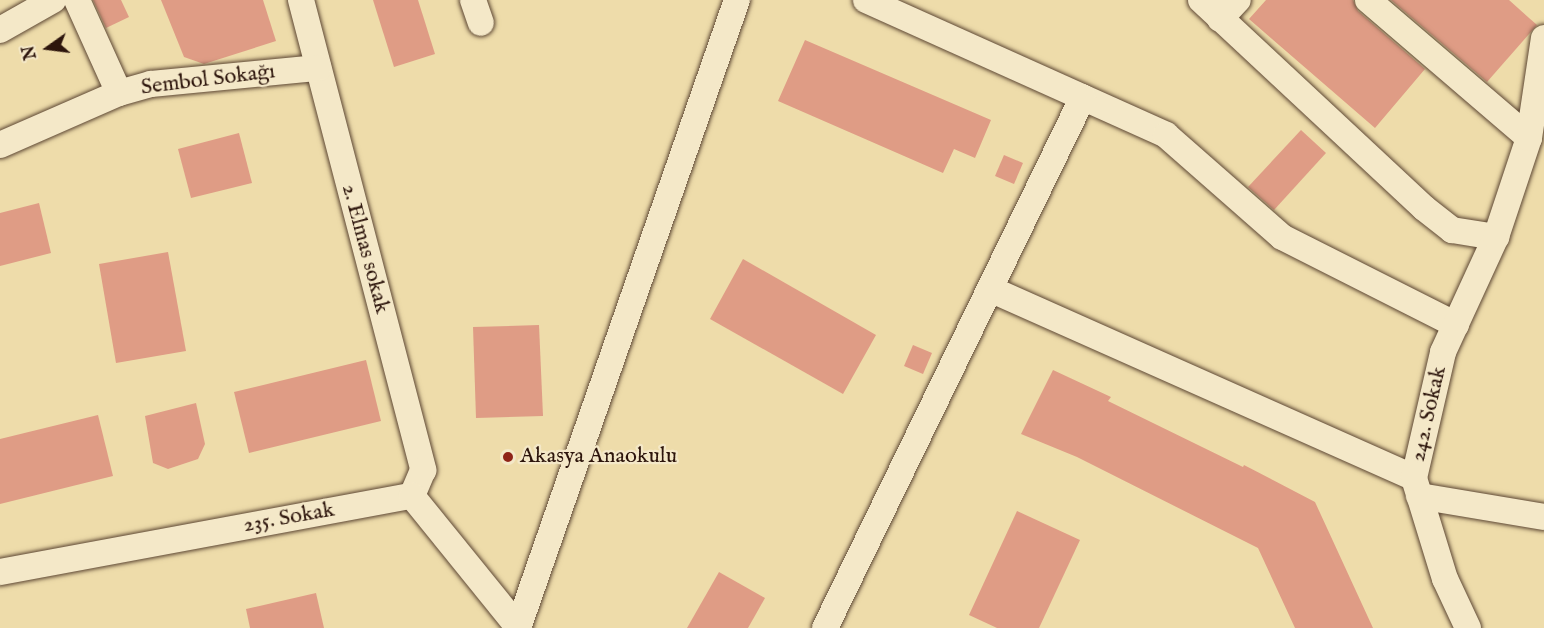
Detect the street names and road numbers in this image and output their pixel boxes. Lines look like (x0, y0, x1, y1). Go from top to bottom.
street label: Sembol Sokağı (139, 59, 277, 101)
street label: 2. Elmas sokak (335, 181, 395, 317)
street label: 242. Sokak (1405, 364, 1453, 464)
street label: 235. Sokak (241, 497, 337, 539)

